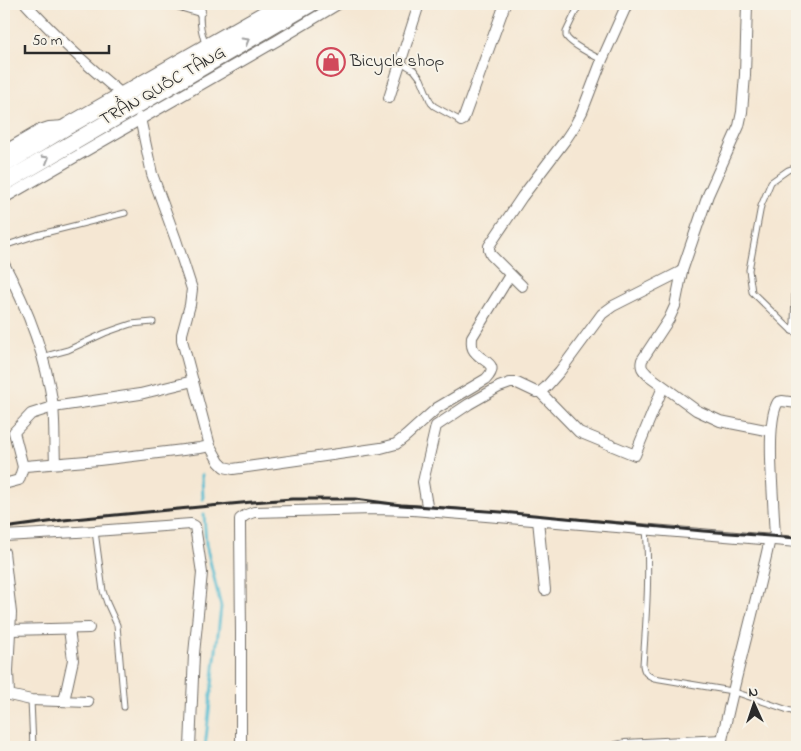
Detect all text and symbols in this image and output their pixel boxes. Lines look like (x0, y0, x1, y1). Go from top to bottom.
scale bar (25, 22, 109, 54)
text: 50 m (32, 30, 63, 52)
one-way arrow (241, 37, 250, 47)
street label: TRẦN QUỐC TẢNG (94, 38, 231, 134)
shop icon: Bicycle shop (316, 47, 346, 77)
place label: Bicycle shop (349, 49, 445, 75)
one-way arrow (40, 155, 49, 165)
north arrow (728, 678, 778, 728)
text: N (748, 682, 759, 703)

